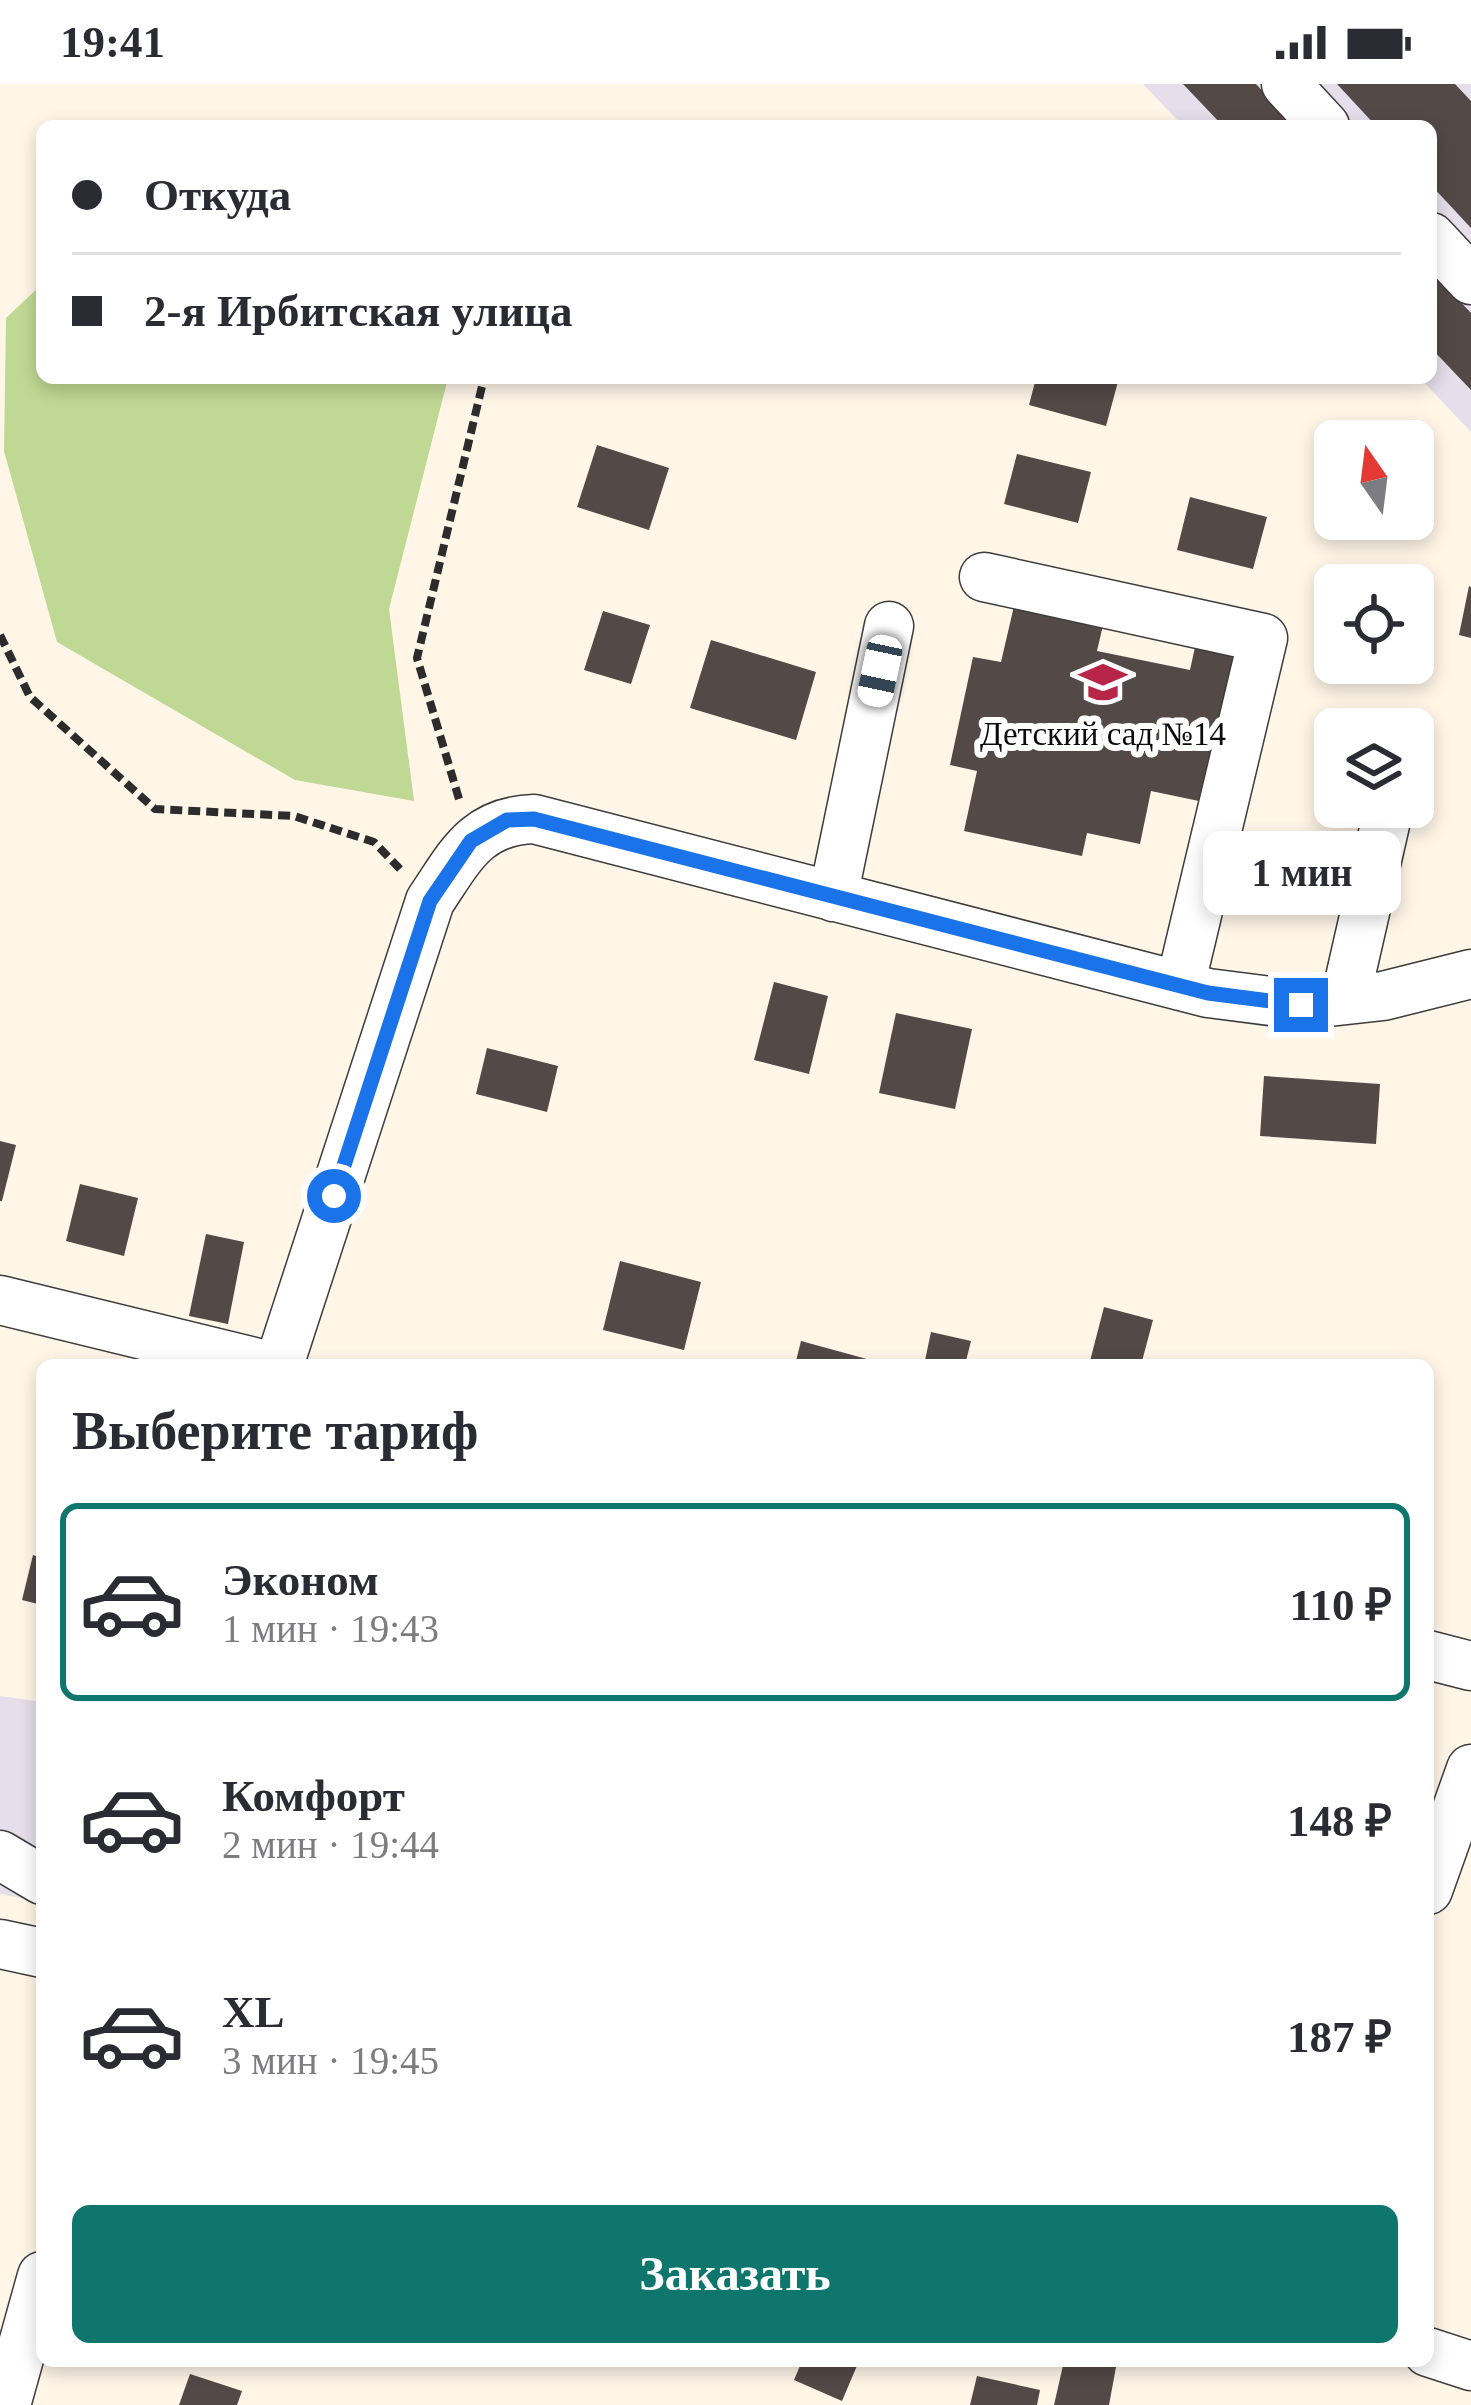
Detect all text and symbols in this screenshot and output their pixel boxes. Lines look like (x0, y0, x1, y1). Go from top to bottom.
text: 19:41 (60, 17, 165, 67)
text: Откуда (144, 170, 291, 220)
text: 2-я Ирбитская улица (144, 286, 573, 336)
north arrow (1314, 420, 1434, 540)
map controls (1314, 420, 1434, 828)
button: locate (1314, 564, 1434, 684)
car (855, 632, 905, 710)
school or university icon: Детский сад №14 (1078, 657, 1128, 707)
button: layers (1314, 708, 1434, 828)
place label: Детский сад №14 (980, 716, 1226, 752)
callout: 1 мин (1202, 831, 1400, 915)
text: 1 мин (1252, 851, 1352, 894)
route end (1274, 978, 1328, 1032)
route start (307, 1169, 361, 1223)
text: Выберите тариф (72, 1401, 478, 1461)
icon: car (78, 1548, 186, 1656)
text: Эконом (222, 1555, 379, 1605)
text: 110 ₽ (1290, 1580, 1392, 1630)
text: 1 мин · 19:43 (222, 1607, 439, 1650)
icon: car (78, 1764, 186, 1872)
text: Комфорт (222, 1771, 405, 1821)
text: 148 ₽ (1287, 1796, 1392, 1846)
text: 2 мин · 19:44 (222, 1823, 439, 1866)
icon: car (78, 1980, 186, 2088)
text: XL (222, 1987, 285, 2037)
text: 187 ₽ (1287, 2012, 1392, 2062)
text: 3 мин · 19:45 (222, 2039, 439, 2082)
button: Заказать (72, 2205, 1398, 2343)

